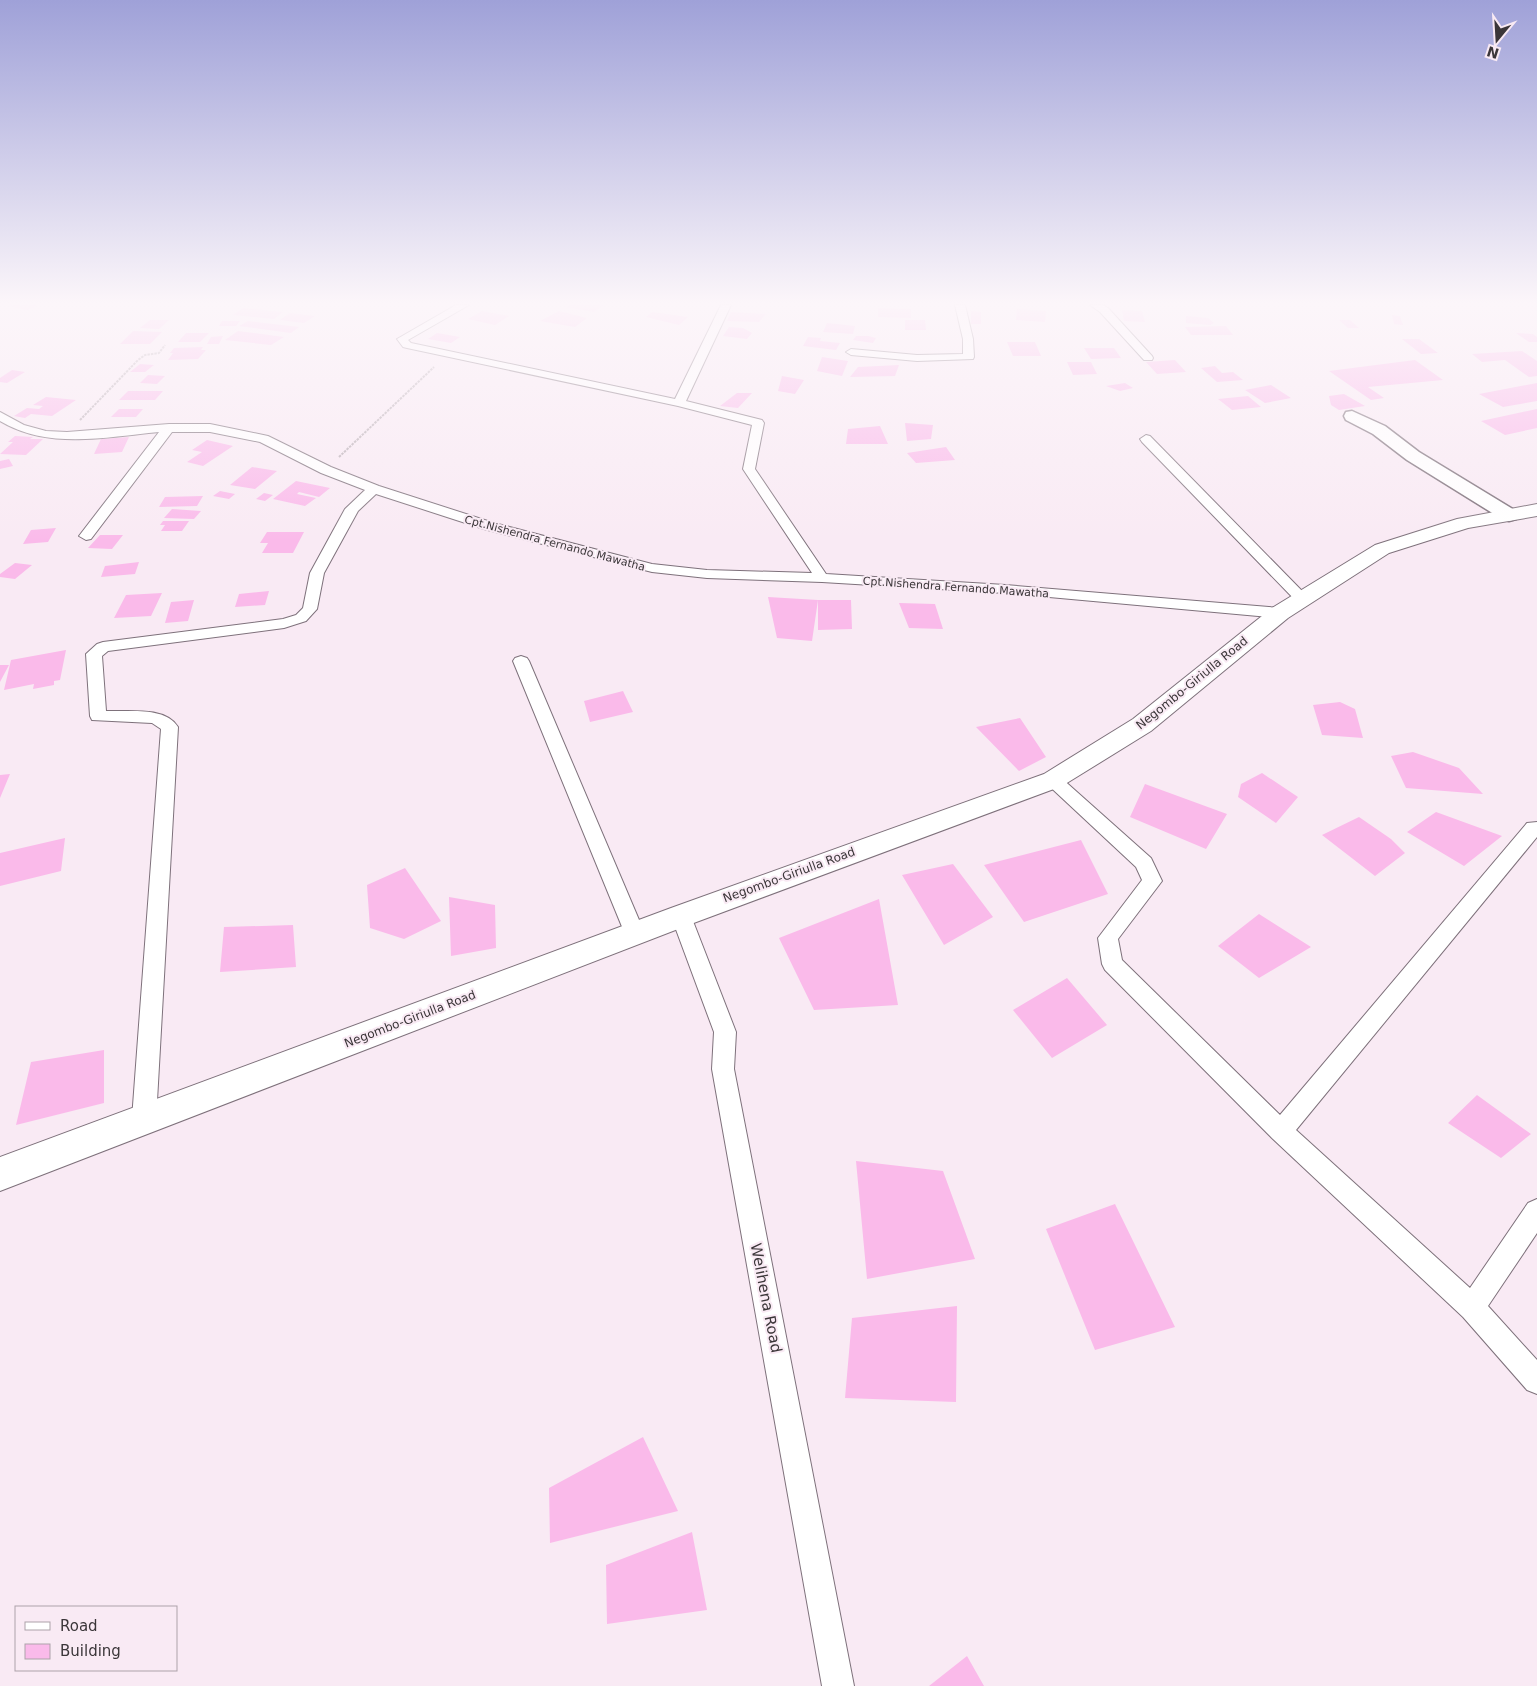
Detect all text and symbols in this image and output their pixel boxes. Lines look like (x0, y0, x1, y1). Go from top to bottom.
north arrow (1472, 15, 1522, 65)
text: N (1485, 43, 1501, 62)
street label: Cpt.Nishendra Fernando Mawatha (463, 513, 647, 574)
street label: Cpt.Nishendra Fernando Mawatha (862, 575, 1050, 600)
street label: Negombo-Giriulla Road (1133, 634, 1251, 732)
street label: Negombo-Giriulla Road (721, 845, 857, 905)
street label: Negombo-Giriulla Road (342, 987, 478, 1051)
street label: Welihena Road (747, 1242, 785, 1354)
legend (15, 1606, 178, 1671)
text: Road (60, 1617, 98, 1635)
text: Building (60, 1642, 121, 1660)

